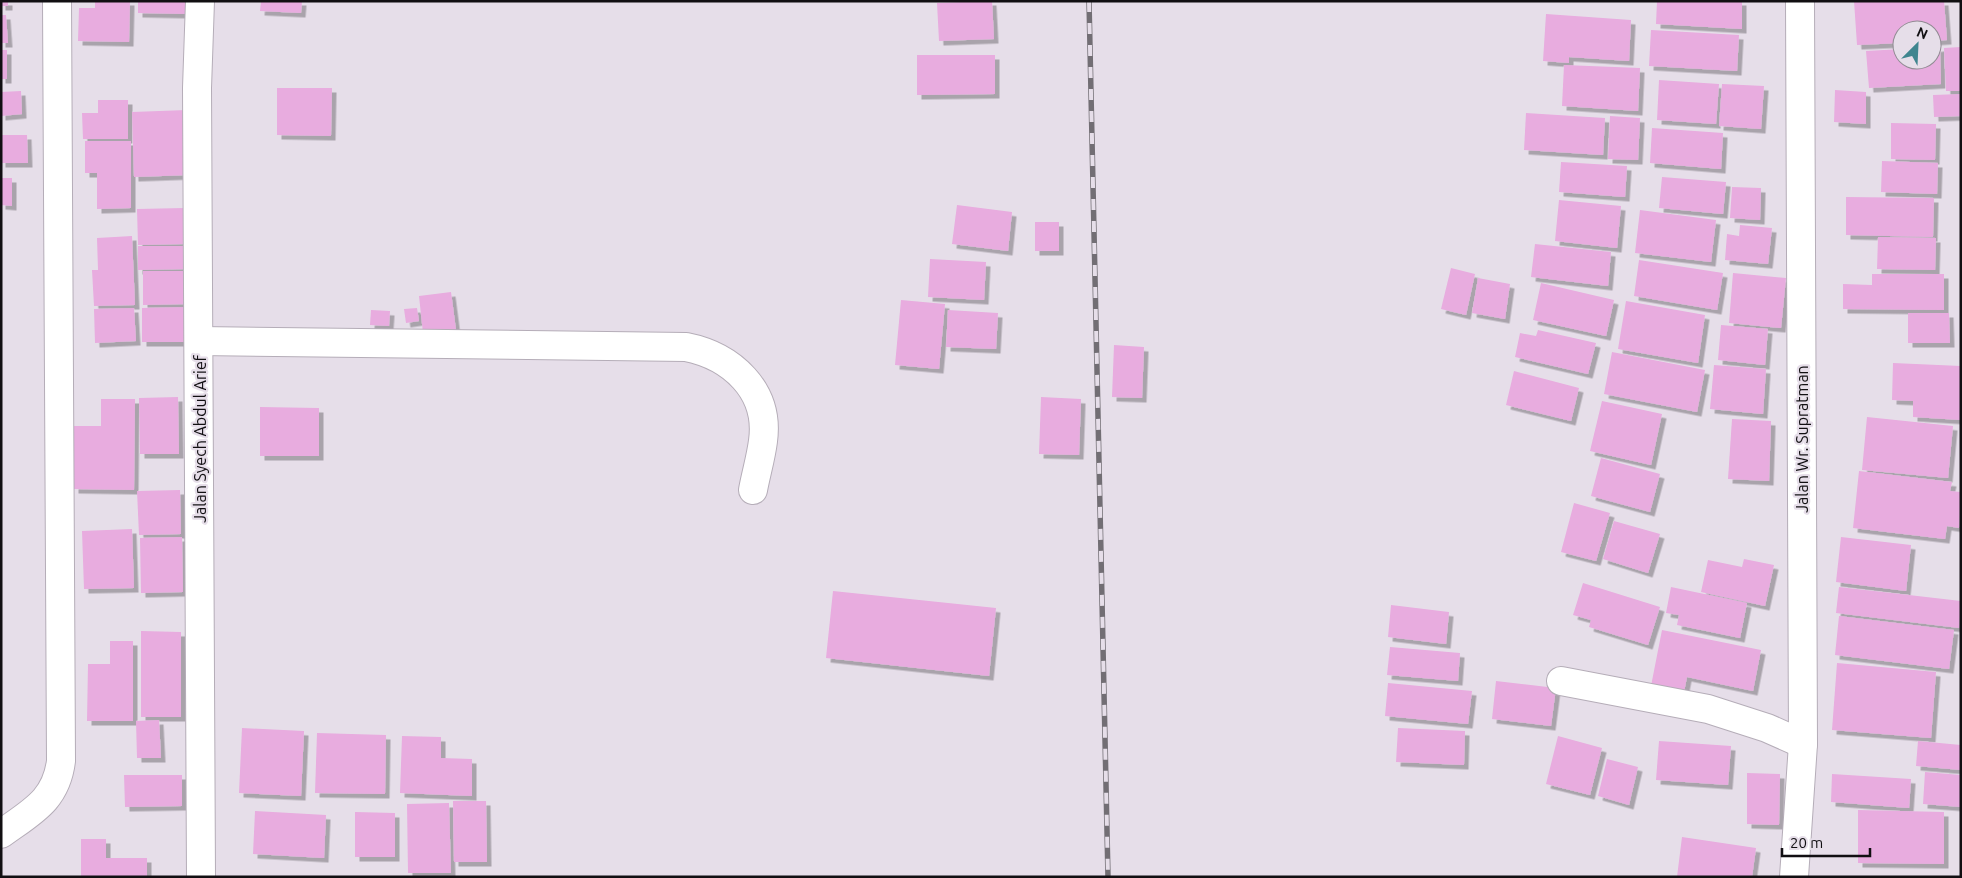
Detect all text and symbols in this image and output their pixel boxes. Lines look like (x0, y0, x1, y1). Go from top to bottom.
north arrow (1892, 20, 1942, 70)
text: N (1914, 24, 1930, 43)
street label: Jalan Syech Abdul Arief (191, 354, 209, 523)
street label: Jalan Wr. Supratman (1793, 365, 1811, 513)
scale bar (1782, 826, 1870, 858)
text: 20 m (1790, 834, 1823, 851)

